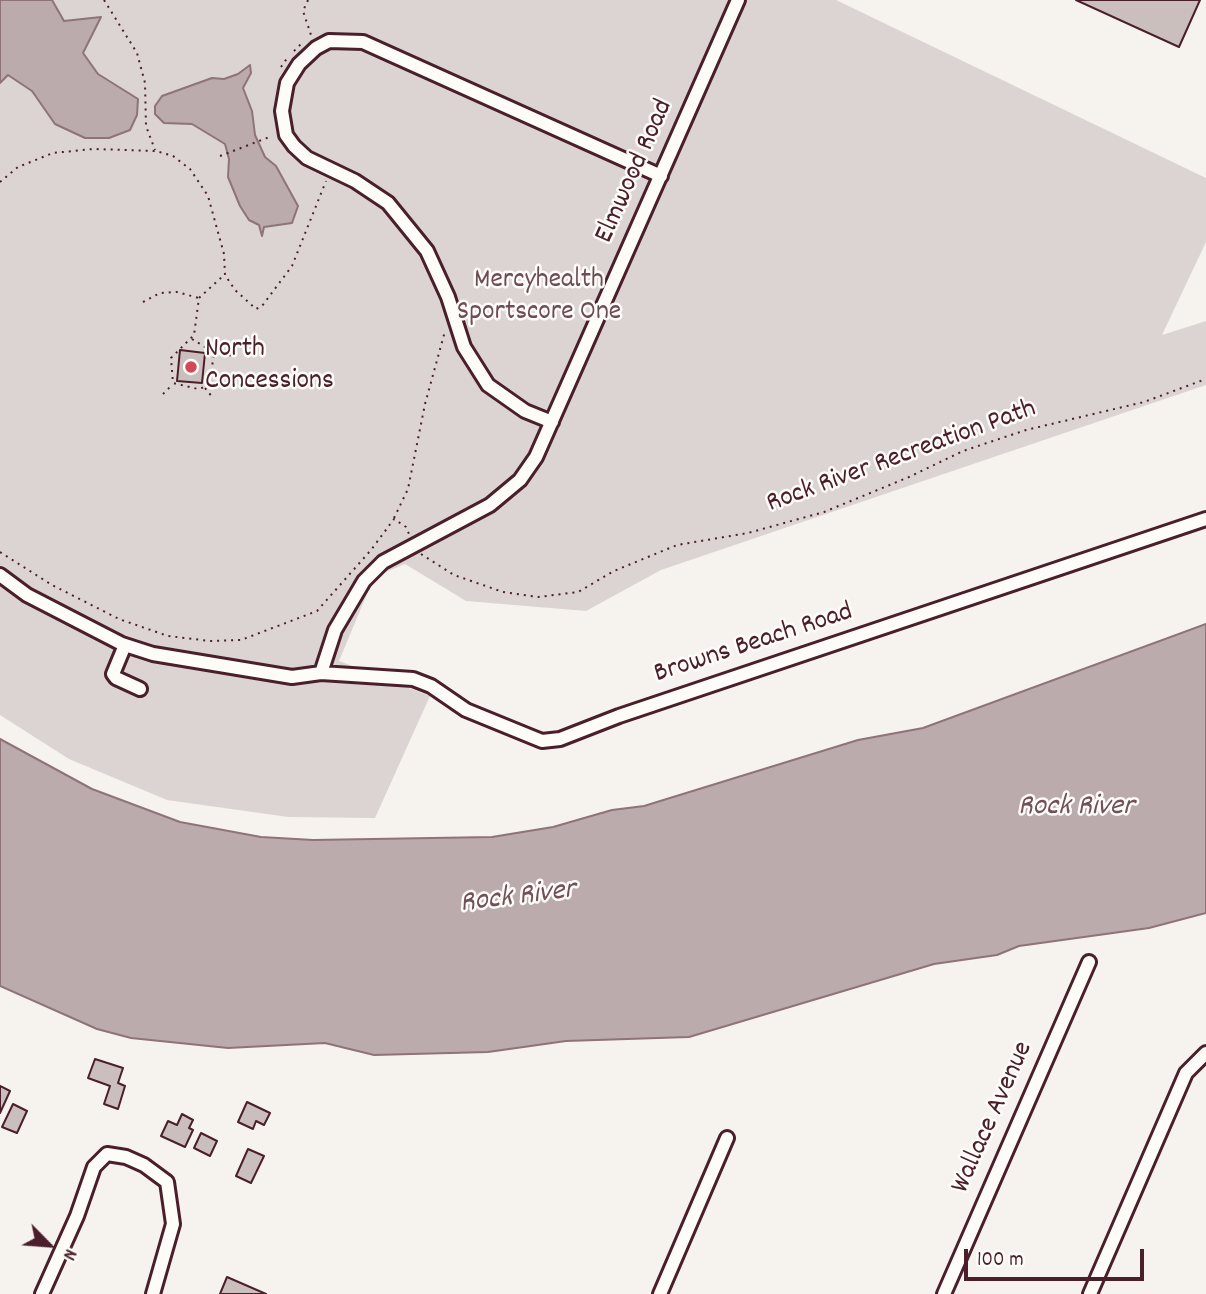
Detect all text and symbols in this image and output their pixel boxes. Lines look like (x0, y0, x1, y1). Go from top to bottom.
street label: Elmwood Road (589, 95, 683, 249)
park label: Mercyhealth Sportscore One (457, 265, 621, 331)
place label: North Concessions (205, 334, 334, 400)
marker: North Concessions (183, 359, 199, 375)
street label: Rock River Recreation Path (763, 394, 1041, 522)
street label: Browns Beach Road (650, 597, 858, 693)
water label: Rock River (1018, 791, 1134, 827)
water label: Rock River (458, 874, 578, 924)
street label: Wallace Avenue (946, 1037, 1042, 1199)
north arrow (14, 1210, 84, 1280)
scale bar (968, 1234, 1148, 1278)
text: N (54, 1244, 83, 1264)
text: 100 m (977, 1246, 1024, 1276)

